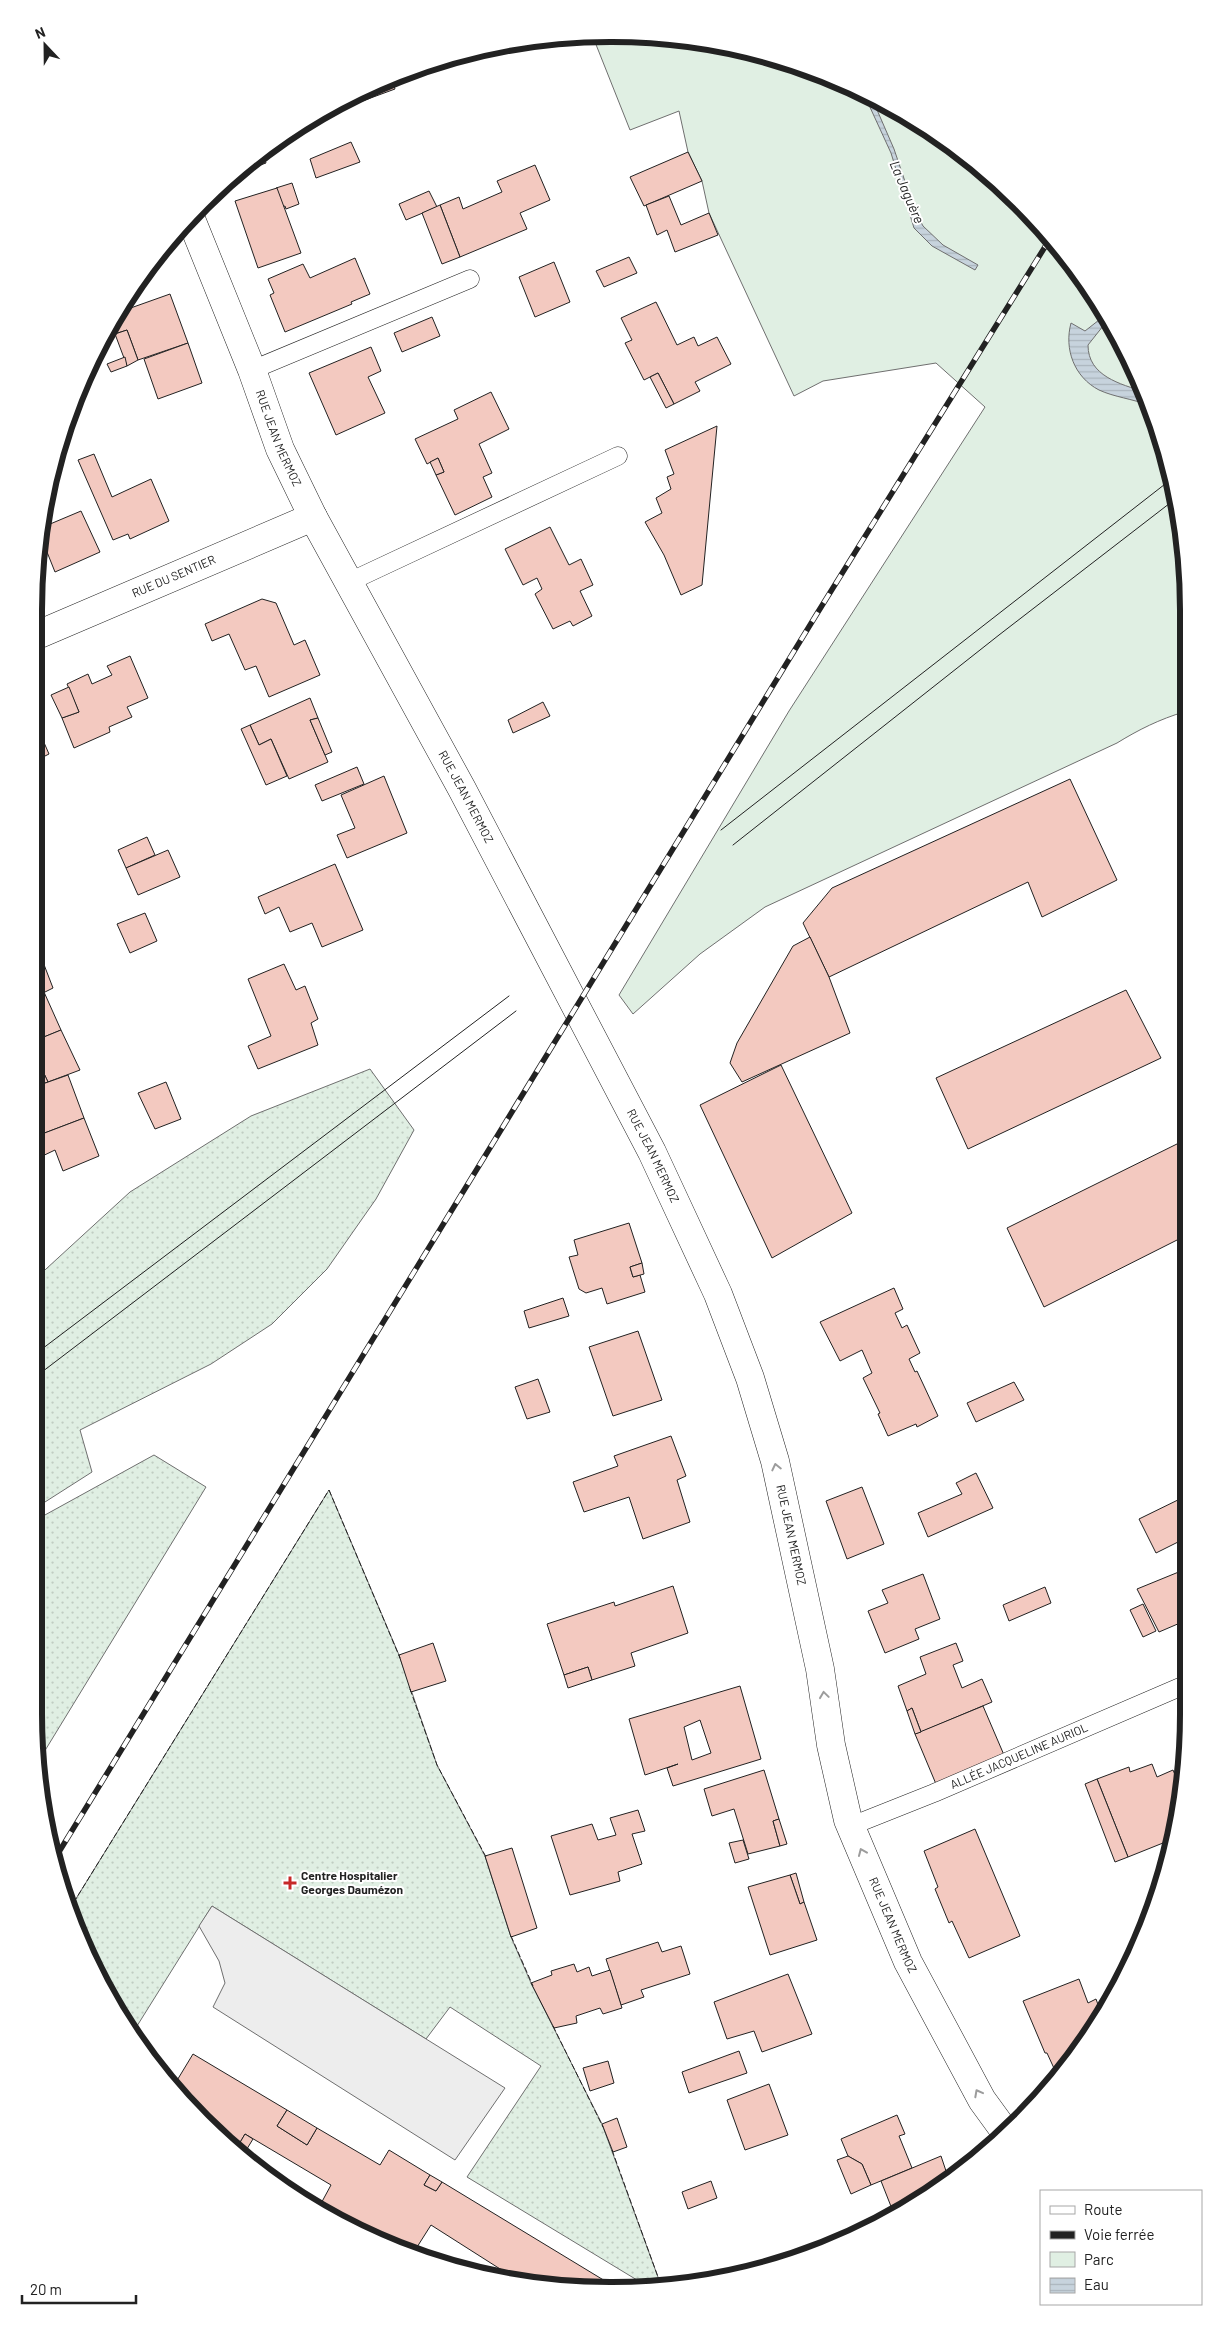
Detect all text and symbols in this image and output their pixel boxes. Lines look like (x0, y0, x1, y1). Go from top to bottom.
north arrow (20, 20, 70, 70)
text: N (32, 23, 47, 42)
water label: La Jaguère (887, 158, 928, 226)
street label: RUE JEAN MERMOZ (254, 388, 305, 488)
street label: RUE DU SENTIER (130, 552, 217, 600)
street label: RUE JEAN MERMOZ (436, 748, 497, 845)
street label: RUE JEAN MERMOZ (625, 1106, 683, 1205)
one-way arrow (771, 1463, 782, 1472)
street label: RUE JEAN MERMOZ (774, 1483, 810, 1586)
one-way arrow (819, 1691, 830, 1699)
street label: ALLÉE JACQUELINE AURIOL (948, 1720, 1090, 1791)
one-way arrow (857, 1848, 868, 1857)
place label: Centre Hospitalier Georges Daumézon (301, 1868, 403, 1896)
street label: RUE JEAN MERMOZ (867, 1875, 920, 1975)
marker: Centre Hospitalier Georges Daumézon (283, 1876, 297, 1890)
one-way arrow (974, 2089, 984, 2098)
legend (1040, 2190, 1202, 2305)
text: Route (1084, 2200, 1123, 2218)
text: Voie ferrée (1084, 2225, 1155, 2243)
text: Parc (1084, 2250, 1114, 2268)
scale bar (22, 2272, 136, 2304)
text: Eau (1084, 2275, 1109, 2293)
text: 20 m (30, 2280, 62, 2298)

